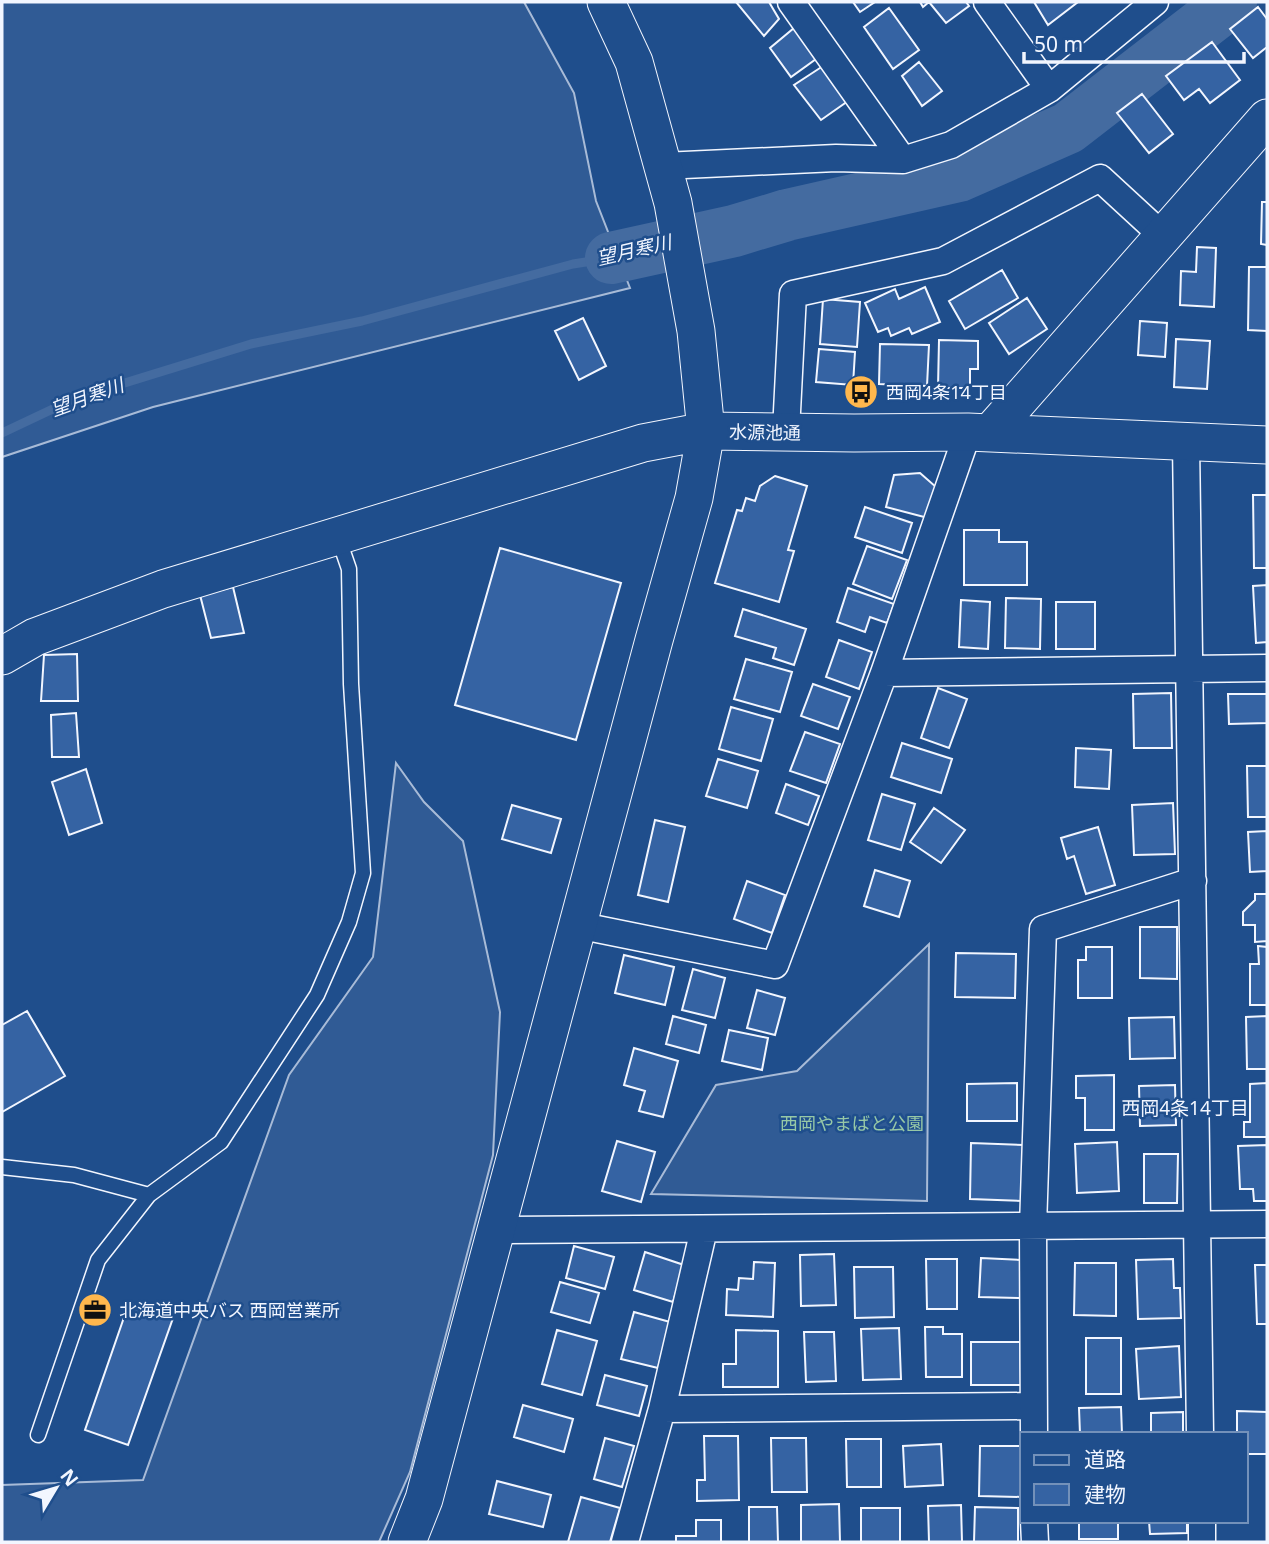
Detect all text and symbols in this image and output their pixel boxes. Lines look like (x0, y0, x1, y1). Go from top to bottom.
scale bar (1024, 21, 1244, 65)
text: 50 m (1034, 30, 1083, 58)
water label: 望月寒川 (594, 228, 676, 271)
water label: 望月寒川 (47, 371, 129, 422)
bus stop icon: 西岡4条14丁目 (842, 373, 880, 411)
place label: 西岡4条14丁目 (886, 380, 1007, 404)
street label: 水源池通 (729, 419, 801, 445)
district label: 西岡4条14丁目 (1121, 1095, 1249, 1121)
park label: 西岡やまばと公園 (780, 1111, 924, 1135)
office icon: 北海道中央バス 西岡営業所 (76, 1291, 114, 1329)
place label: 北海道中央バス 西岡営業所 (119, 1298, 340, 1322)
legend (1020, 1432, 1248, 1523)
text: 道路 (1084, 1445, 1126, 1473)
north arrow (21, 1453, 91, 1523)
text: N (54, 1463, 84, 1492)
text: 建物 (1084, 1480, 1126, 1508)

